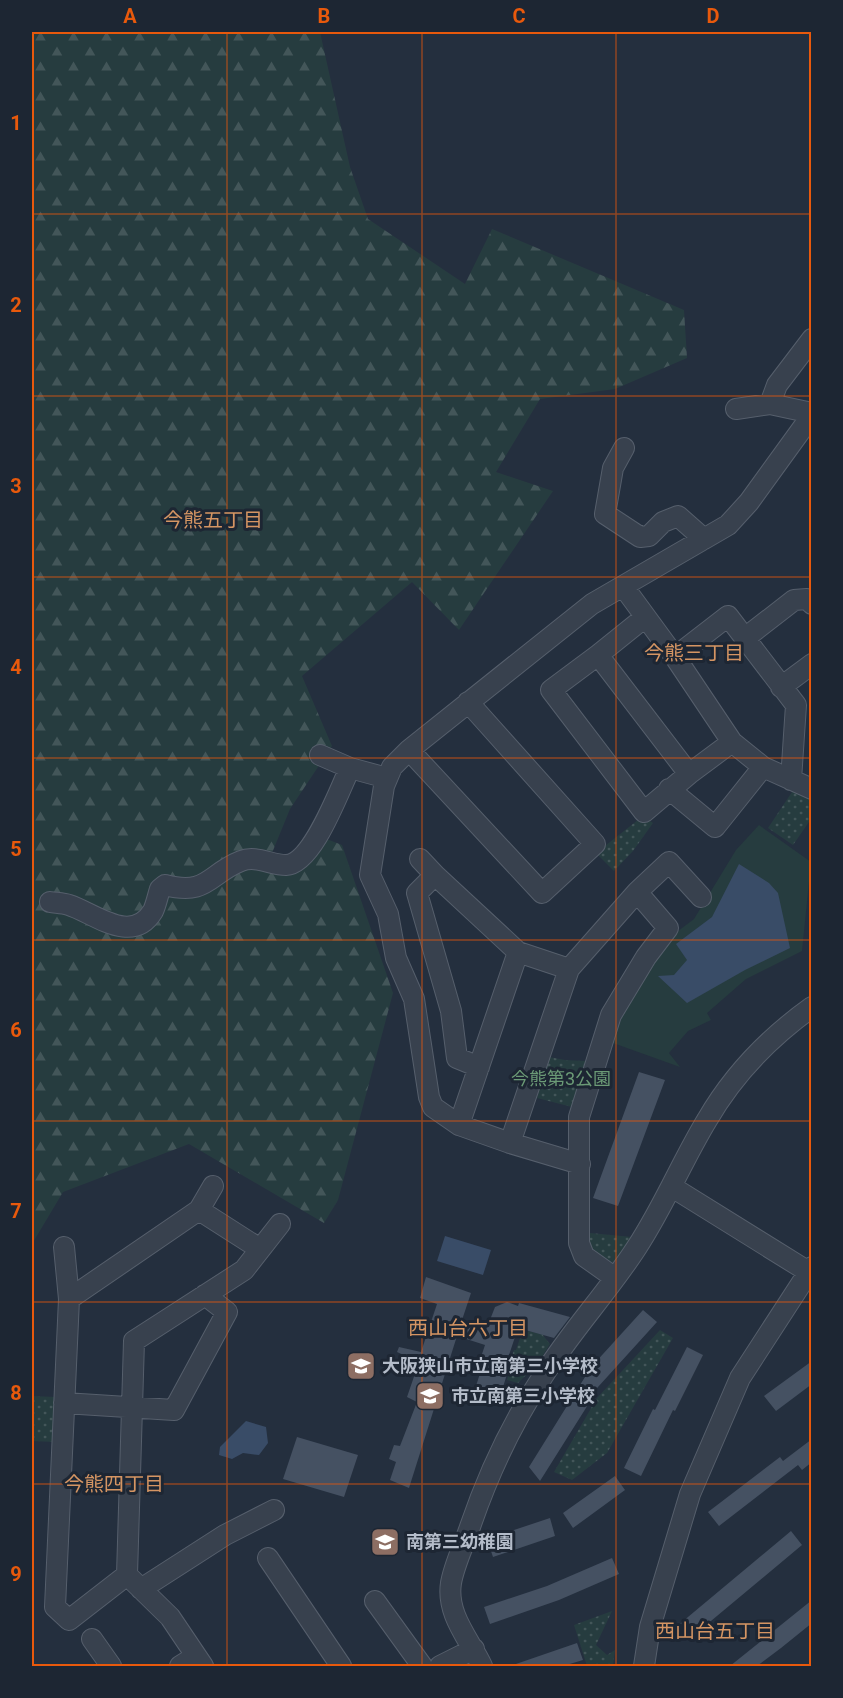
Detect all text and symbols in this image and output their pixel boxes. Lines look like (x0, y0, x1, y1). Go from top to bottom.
text: A (123, 4, 137, 28)
text: B (318, 4, 330, 28)
text: C (512, 4, 526, 28)
text: D (707, 4, 720, 28)
text: 1 (10, 111, 22, 135)
text: 2 (10, 293, 22, 317)
text: 3 (10, 474, 22, 498)
district label: 今熊五丁目 (163, 508, 263, 532)
district label: 今熊三丁目 (644, 641, 744, 665)
text: 4 (10, 655, 22, 679)
text: 5 (10, 837, 22, 861)
text: 6 (10, 1018, 22, 1042)
park label: 今熊第3公園 (511, 1068, 611, 1089)
text: 7 (10, 1199, 22, 1223)
district label: 西山台六丁目 (408, 1316, 528, 1340)
school or university icon: 大阪狭山市立南第三小学校 (345, 1350, 377, 1382)
place label: 大阪狭山市立南第三小学校 (382, 1355, 598, 1376)
school or university icon: 市立南第三小学校 (414, 1380, 446, 1412)
text: 8 (10, 1381, 22, 1405)
place label: 市立南第三小学校 (451, 1385, 595, 1406)
district label: 今熊四丁目 (64, 1472, 164, 1496)
school or university icon: 南第三幼稚園 (369, 1526, 401, 1558)
place label: 南第三幼稚園 (406, 1531, 514, 1552)
text: 9 (10, 1562, 22, 1586)
district label: 西山台五丁目 (655, 1619, 775, 1643)

